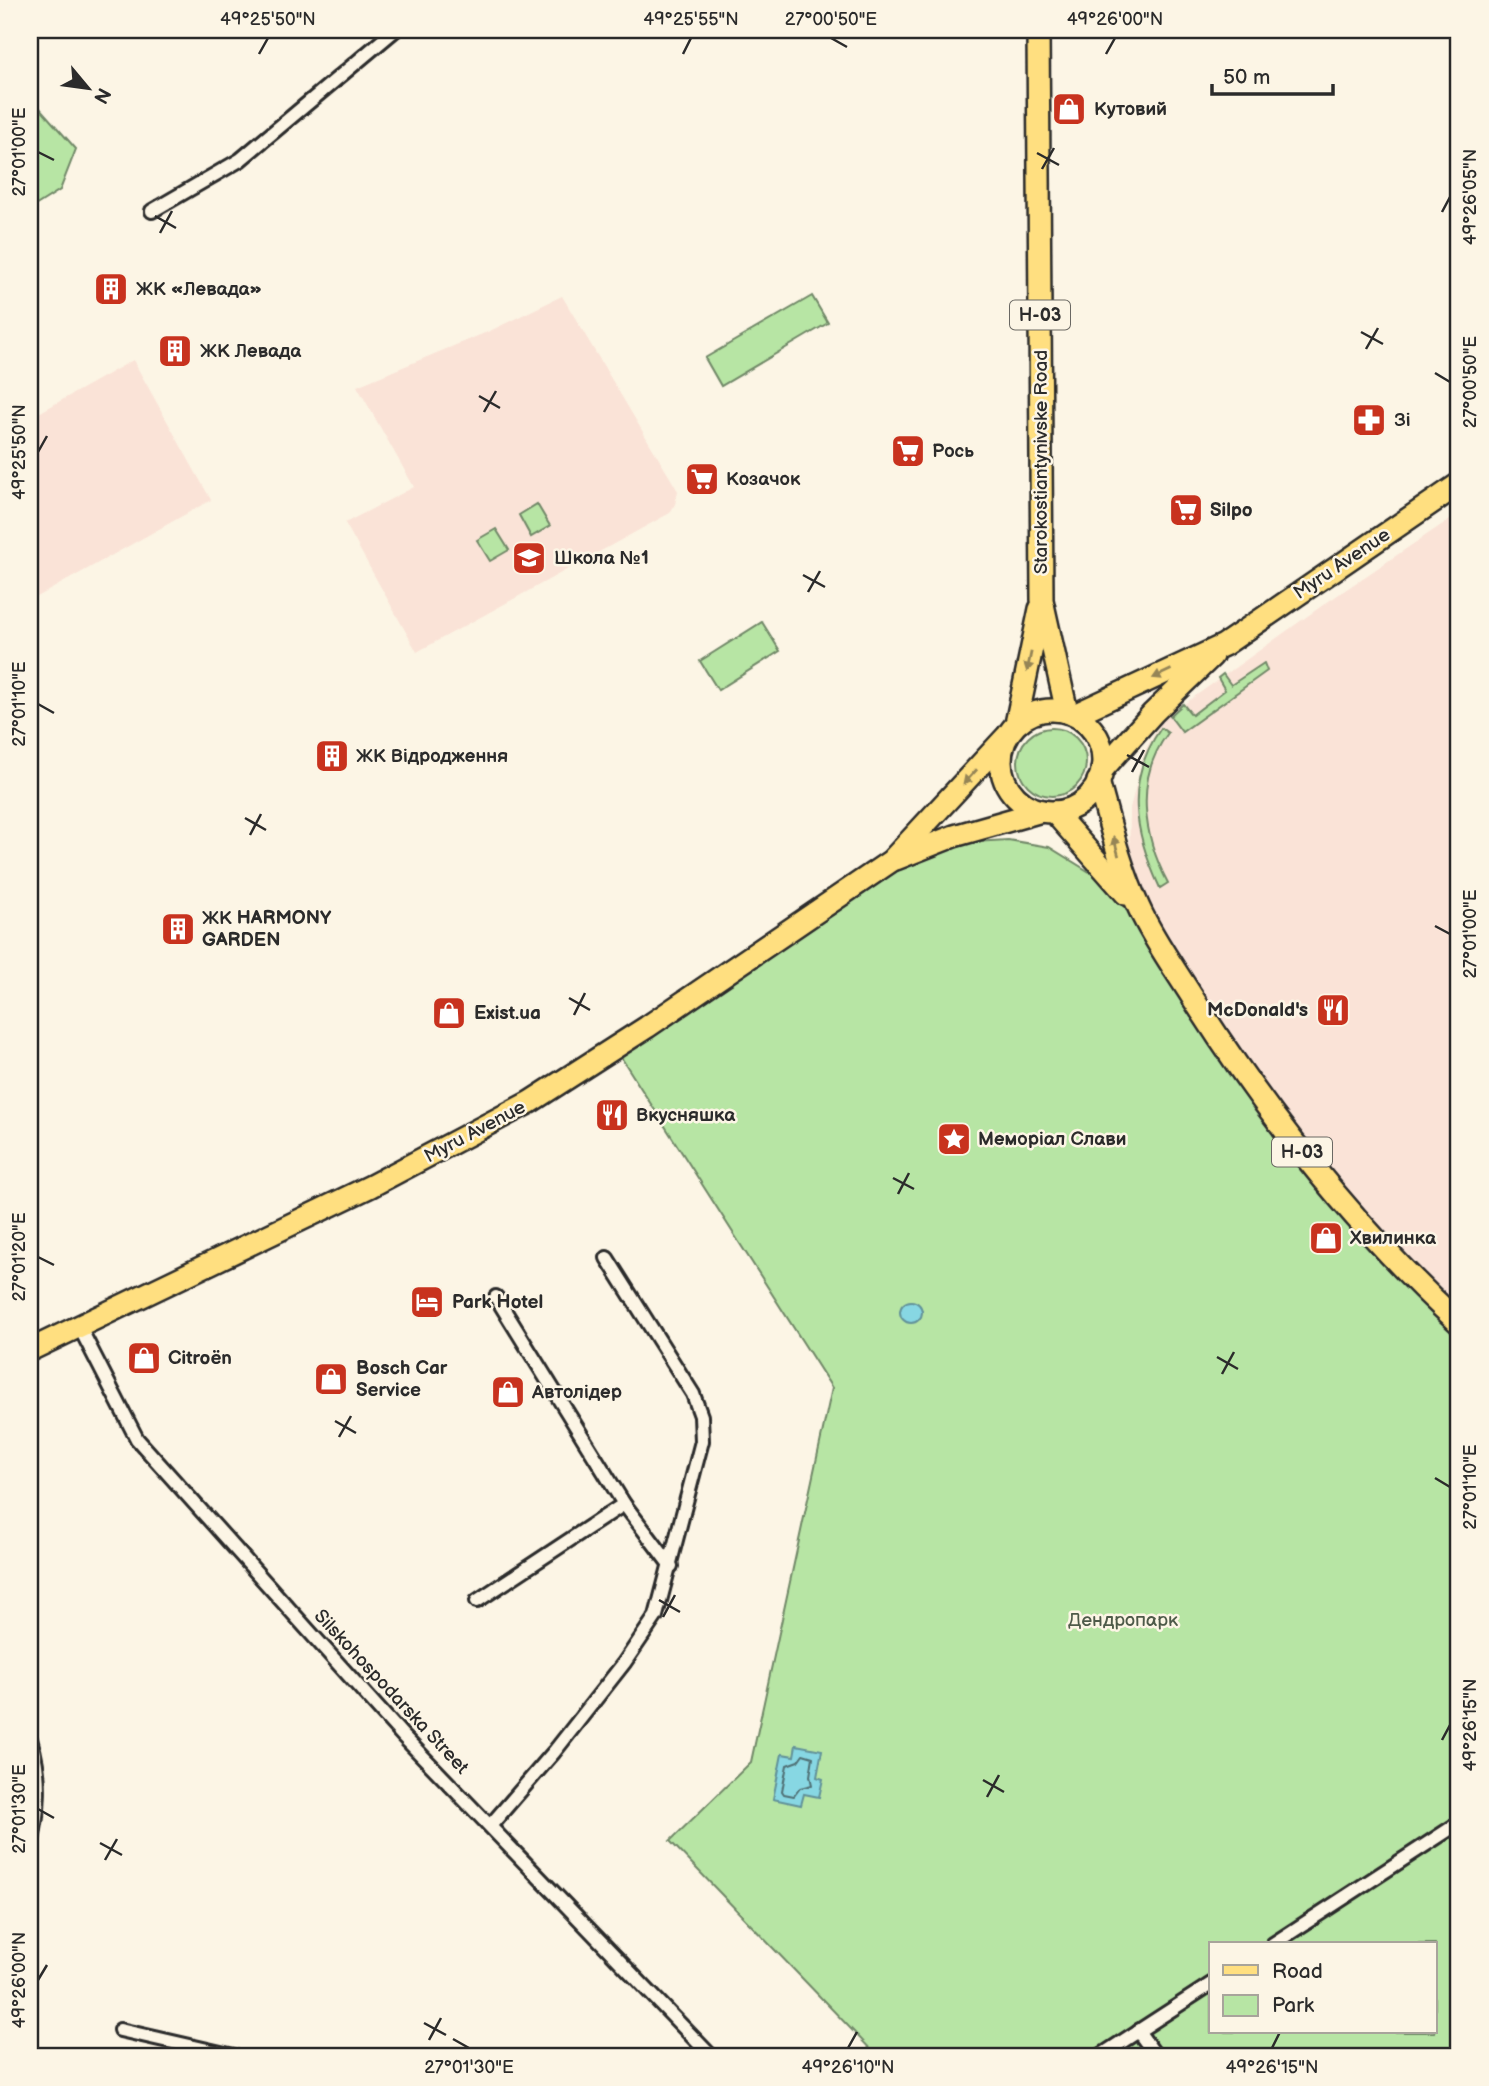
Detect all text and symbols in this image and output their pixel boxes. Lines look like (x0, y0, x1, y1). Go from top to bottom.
text: 49°25'50"N (220, 9, 316, 30)
text: 49°25'55"N (643, 9, 739, 30)
text: 27°00'50"E (785, 9, 877, 30)
text: 49°26'00"N (1067, 9, 1163, 30)
north arrow (52, 52, 122, 122)
scale bar (1212, 52, 1333, 96)
text: 50 m (1223, 65, 1270, 90)
text: N (88, 84, 115, 107)
shop icon: Кутовий (1050, 90, 1088, 128)
place label: Кутовий (1094, 98, 1167, 121)
text: 27°01'00"E (9, 107, 30, 197)
text: 49°26'05"N (1460, 149, 1481, 245)
building icon: ЖК «Левада» (92, 270, 130, 308)
place label: ЖК «Левада» (136, 278, 262, 301)
road number: Н-03 (1010, 300, 1070, 330)
building icon: ЖК Левада (156, 332, 194, 370)
text: 27°00'50"E (1460, 336, 1481, 428)
place label: ЖК Левада (200, 340, 302, 363)
street label: Starokostiantynivske Road (1030, 350, 1053, 574)
pharmacy icon: Зі (1350, 401, 1388, 439)
text: 49°25'50"N (9, 404, 30, 500)
place label: Зі (1394, 409, 1410, 432)
supermarket icon: Рось (889, 432, 927, 470)
place label: Рось (932, 440, 974, 463)
supermarket icon: Козачок (683, 460, 721, 498)
place label: Козачок (726, 468, 801, 491)
supermarket icon: Silpo (1167, 491, 1205, 529)
place label: Silpo (1210, 499, 1253, 522)
street label: Myru Avenue (1289, 523, 1395, 605)
school or university icon: Школа №1 (510, 539, 548, 577)
place label: Школа №1 (554, 547, 649, 570)
one-way arrow (1024, 651, 1035, 673)
text: 27°01'10"E (9, 661, 30, 747)
one-way arrow (1152, 668, 1172, 680)
building icon: ЖК Відродження (313, 737, 351, 775)
place label: ЖК Відродження (356, 745, 508, 768)
one-way arrow (963, 768, 979, 785)
one-way arrow (1111, 836, 1121, 857)
text: 27°01'00"E (1460, 889, 1481, 979)
place label: ЖК HARMONY GARDEN (202, 907, 332, 952)
building icon: ЖК HARMONY GARDEN (159, 910, 197, 948)
restaurant icon: McDonald's (1314, 991, 1352, 1029)
shop icon: Exist.ua (430, 994, 468, 1032)
place label: McDonald's (1207, 999, 1308, 1022)
place label: Exist.ua (474, 1002, 541, 1025)
street label: Myru Avenue (420, 1096, 530, 1168)
restaurant icon: Вкусняшка (593, 1096, 631, 1134)
place label: Вкусняшка (636, 1104, 736, 1127)
place icon: Меморіал Слави (935, 1120, 973, 1158)
place label: Меморіал Слави (978, 1128, 1126, 1151)
road number: Н-03 (1272, 1138, 1332, 1167)
text: 27°01'20"E (9, 1212, 30, 1302)
shop icon: Хвилинка (1307, 1219, 1345, 1257)
place label: Хвилинка (1349, 1227, 1437, 1250)
hotel icon: Park Hotel (408, 1283, 446, 1321)
place label: Park Hotel (452, 1291, 543, 1314)
shop icon: Citroën (125, 1339, 163, 1377)
place label: Citroën (168, 1347, 232, 1370)
place label: Bosch Car Service (356, 1357, 448, 1402)
shop icon: Bosch Car Service (312, 1360, 350, 1398)
shop icon: Автолідер (489, 1373, 527, 1411)
place label: Автолідер (531, 1381, 623, 1404)
text: 27°01'10"E (1460, 1444, 1481, 1530)
street label: Silskohospodarska Street (309, 1605, 473, 1779)
park label: Дендропарк (1068, 1609, 1178, 1632)
text: 49°26'15"N (1460, 1679, 1481, 1771)
text: 27°01'30"E (9, 1764, 30, 1854)
text: 49°26'00"N (9, 1932, 30, 2028)
legend (1209, 1942, 1436, 2034)
text: Road (1272, 1959, 1323, 1984)
text: Park (1272, 1993, 1315, 2018)
text: 27°01'30"E (424, 2057, 514, 2078)
text: 49°26'10"N (801, 2057, 895, 2078)
text: 49°26'15"N (1226, 2057, 1318, 2078)

